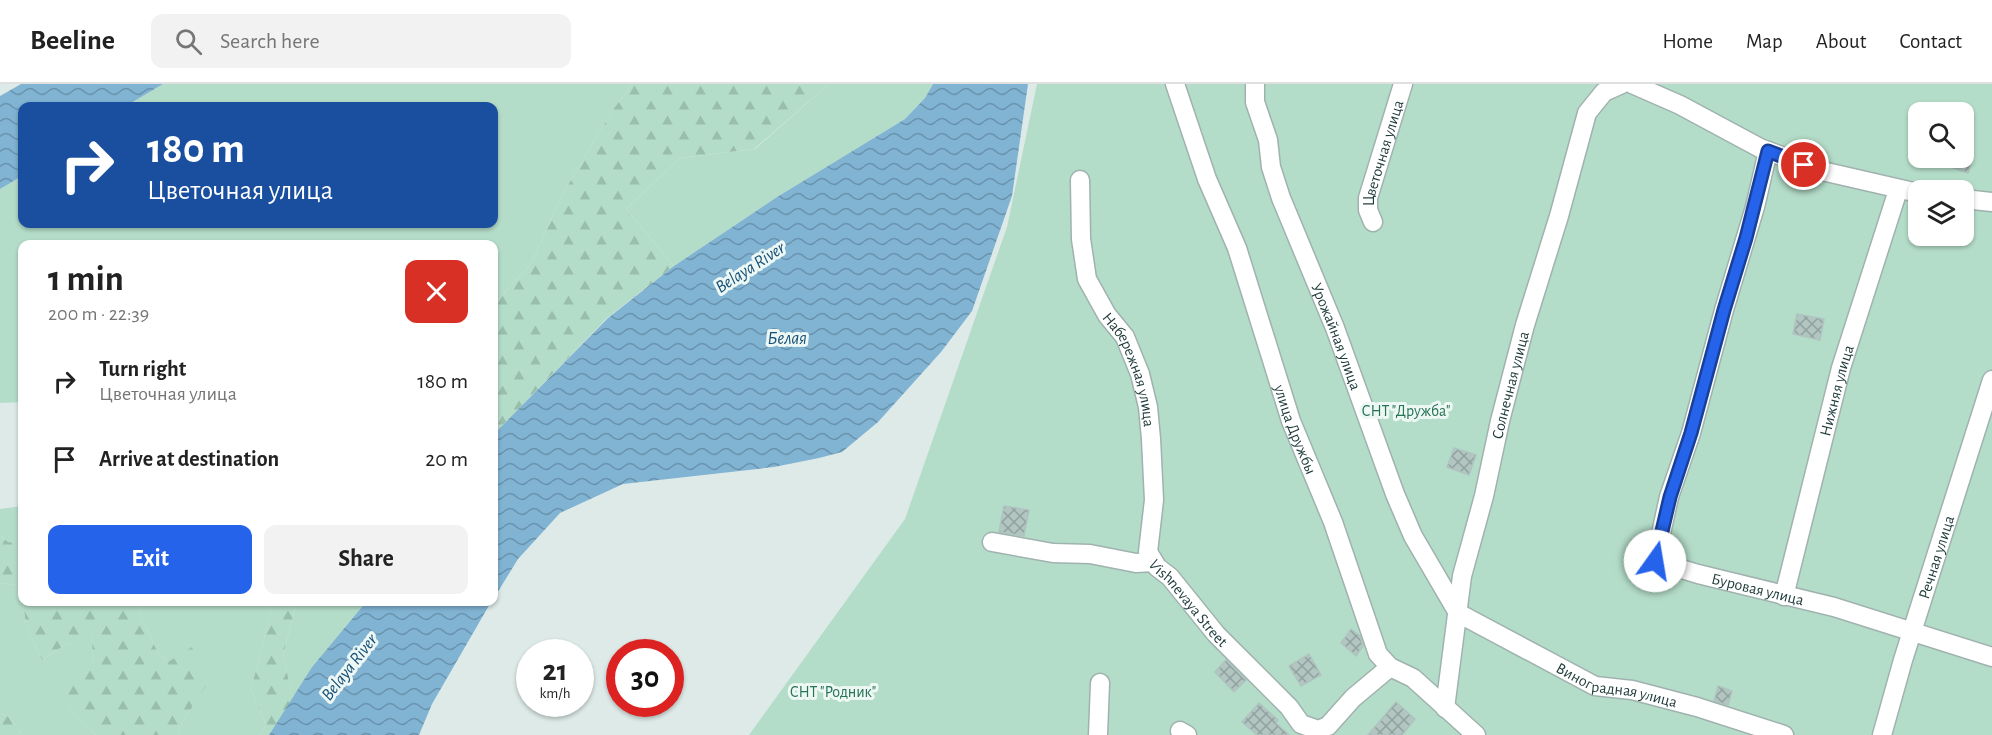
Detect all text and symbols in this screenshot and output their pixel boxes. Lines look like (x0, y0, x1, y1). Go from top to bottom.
search box (151, 14, 571, 68)
icon: search (172, 25, 205, 58)
text: Beeline (30, 27, 115, 55)
text: Search here (220, 30, 320, 52)
text: Home (1662, 31, 1713, 52)
text: Map (1746, 31, 1783, 52)
text: About (1816, 31, 1866, 52)
text: Contact (1899, 31, 1962, 52)
street label: Цветочная улица (1361, 98, 1407, 206)
map controls (1908, 102, 1974, 246)
button: search (1908, 102, 1974, 168)
icon: right (48, 126, 126, 204)
text: 180 m (147, 128, 245, 170)
pin (1778, 139, 1829, 190)
icon: arrive (1787, 148, 1820, 181)
text: Цветочная улица (147, 177, 333, 204)
button: layers (1908, 180, 1974, 246)
water label: Belaya River (713, 238, 789, 297)
button: close (405, 260, 468, 323)
text: 1 min (48, 261, 124, 297)
street label: Урожайная улица (1308, 281, 1364, 392)
text: 200 m · 22:39 (48, 304, 149, 324)
street label: Набережная улица (1099, 310, 1157, 427)
water label: Белая (767, 330, 807, 348)
street label: Солнечная улица (1489, 330, 1532, 441)
street label: Нижняя улица (1817, 343, 1857, 438)
text: Turn right (99, 358, 186, 380)
icon: right (48, 365, 81, 398)
text: 180 m (417, 370, 468, 392)
street label: улица Дружбы (1270, 382, 1319, 476)
text: Цветочная улица (99, 384, 237, 404)
park label: СНТ "Дружба" (1362, 403, 1451, 420)
icon: arrive (48, 443, 81, 476)
text: Arrive at destination (99, 448, 279, 470)
text: 20 m (425, 448, 468, 470)
street label: Речная улица (1916, 514, 1957, 601)
button: Exit (48, 525, 252, 594)
button: Share (264, 525, 468, 594)
position arrow (1623, 529, 1687, 593)
street label: Vishnevaya Street (1146, 557, 1231, 650)
street label: Буровая улица (1710, 571, 1805, 608)
water label: Belaya River (318, 630, 382, 704)
speed limit sign: 30 (606, 639, 684, 717)
text: 21 (543, 656, 567, 686)
street label: Виноградная улица (1553, 660, 1679, 710)
park label: СНТ "Родник" (790, 684, 876, 700)
text: km/h (540, 686, 570, 701)

